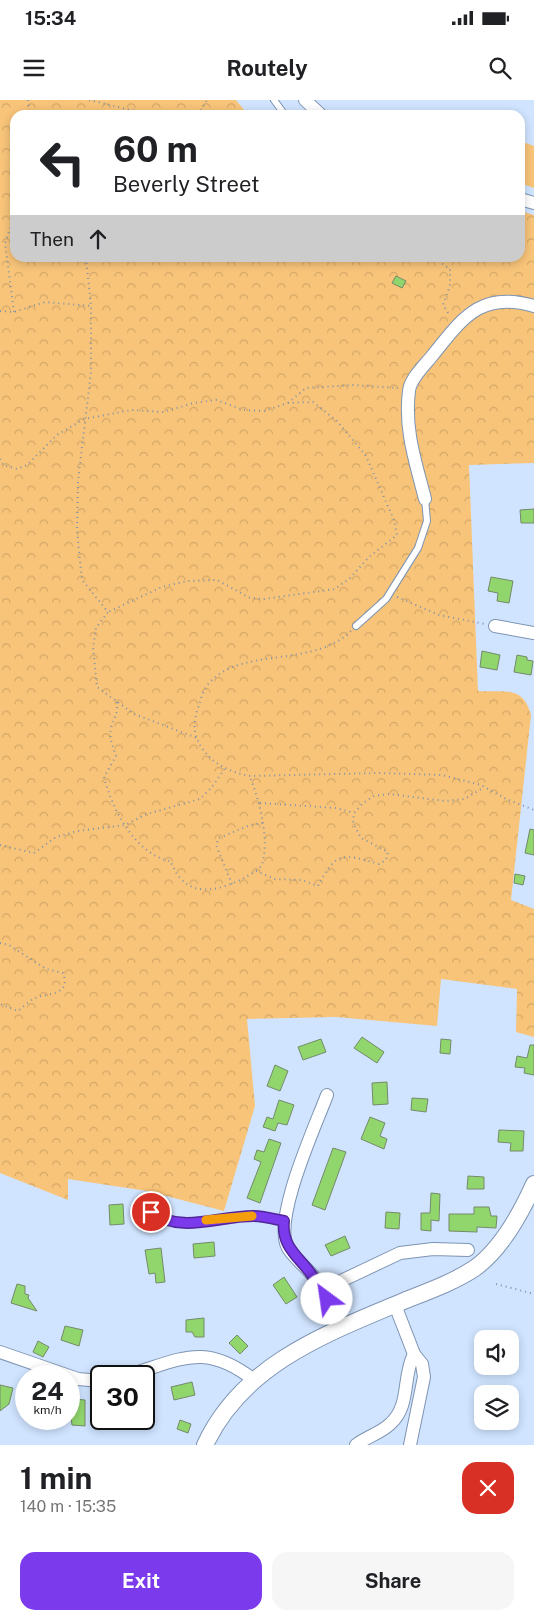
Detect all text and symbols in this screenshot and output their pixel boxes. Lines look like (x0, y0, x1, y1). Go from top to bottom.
text: 15:34 (25, 7, 76, 29)
icon: menu (20, 54, 48, 82)
icon: search (486, 54, 514, 82)
text: Routely (226, 55, 308, 81)
text: 60 m (113, 129, 198, 170)
icon: left (30, 130, 95, 195)
text: Beverly Street (113, 171, 260, 197)
icon: ahead (84, 225, 112, 253)
text: Then (30, 228, 74, 250)
pin (130, 1191, 172, 1233)
icon: arrive (137, 1198, 165, 1226)
position arrow (300, 1272, 352, 1324)
map controls (474, 1330, 519, 1430)
button: sound (474, 1330, 519, 1375)
speed limit sign: 30 (90, 1365, 155, 1430)
text: 24 (31, 1376, 64, 1406)
button: layers (474, 1385, 519, 1430)
text: km/h (33, 1403, 62, 1417)
text: 1 min (20, 1460, 92, 1496)
button: close (462, 1462, 514, 1514)
text: 140 m · 15:35 (20, 1497, 116, 1516)
button: Exit (20, 1552, 262, 1610)
button: Share (272, 1552, 514, 1610)

